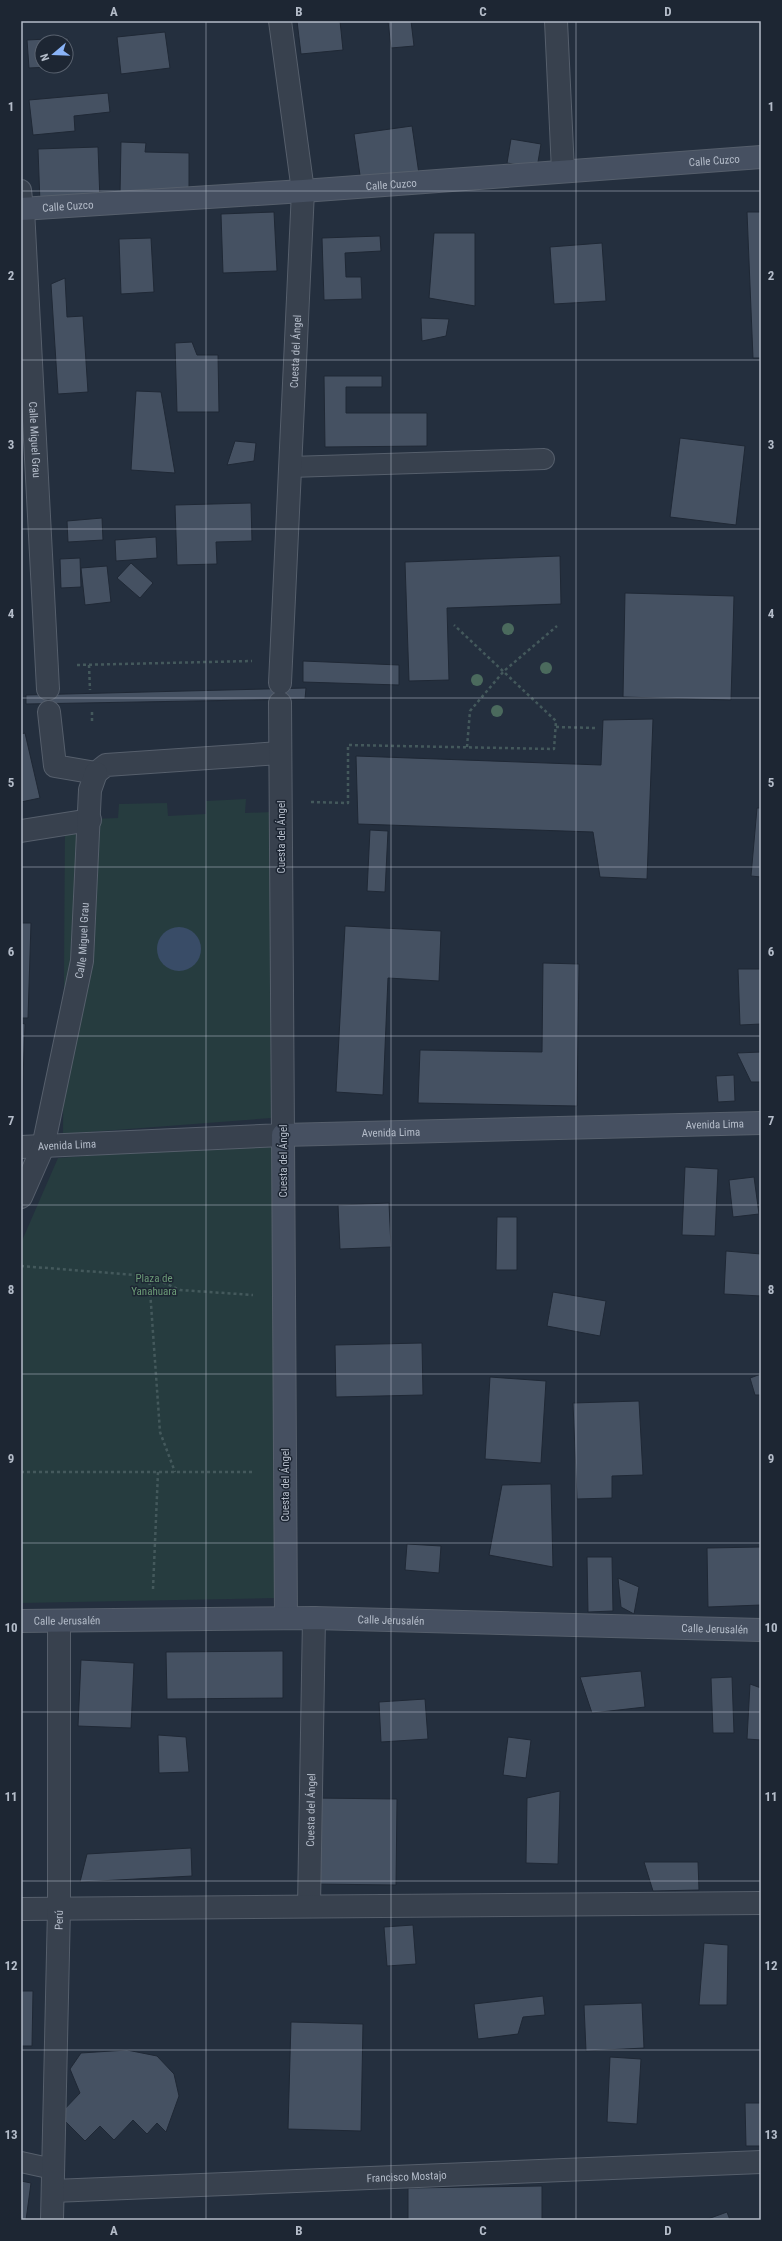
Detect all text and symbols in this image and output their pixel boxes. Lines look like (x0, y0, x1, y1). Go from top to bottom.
text: A (110, 4, 118, 19)
text: B (295, 4, 303, 19)
text: C (479, 4, 487, 19)
text: D (664, 4, 672, 19)
north arrow (34, 34, 74, 74)
text: N (38, 52, 52, 62)
text: 1 (8, 99, 14, 114)
text: 1 (768, 99, 774, 114)
street label: Calle Cuzco (688, 152, 741, 169)
street label: Calle Cuzco (365, 176, 418, 193)
street label: Calle Cuzco (42, 198, 94, 214)
text: 2 (8, 268, 15, 283)
text: 2 (768, 268, 775, 283)
street label: Cuesta del Ángel (287, 314, 304, 388)
street label: Calle Miguel Grau (27, 401, 43, 478)
text: 3 (8, 437, 14, 452)
text: 3 (768, 437, 774, 452)
text: 4 (8, 606, 15, 621)
text: 4 (768, 606, 775, 621)
text: 5 (8, 775, 15, 790)
text: 5 (768, 775, 775, 790)
street label: Cuesta del Ángel (275, 800, 288, 874)
street label: Calle Miguel Grau (72, 902, 91, 980)
text: 6 (8, 944, 15, 959)
text: 6 (768, 944, 775, 959)
text: 7 (8, 1113, 15, 1128)
text: 7 (768, 1113, 775, 1128)
street label: Avenida Lima (686, 1117, 744, 1131)
street label: Cuesta del Ángel (277, 1124, 290, 1198)
street label: Avenida Lima (362, 1125, 420, 1140)
street label: Avenida Lima (38, 1137, 96, 1153)
park label: Plaza de Yanahuara (131, 1272, 177, 1298)
text: 8 (8, 1282, 14, 1297)
text: 8 (768, 1282, 774, 1297)
street label: Cuesta del Ángel (279, 1448, 292, 1522)
text: 9 (8, 1451, 14, 1466)
text: 9 (768, 1451, 774, 1466)
street label: Calle Jerusalén (357, 1613, 425, 1627)
street label: Calle Jerusalén (34, 1614, 100, 1627)
text: 10 (4, 1620, 18, 1635)
text: 10 (764, 1620, 778, 1635)
street label: Calle Jerusalén (681, 1621, 748, 1636)
street label: Cuesta del Ángel (304, 1773, 318, 1847)
text: 11 (4, 1789, 18, 1804)
text: 11 (764, 1789, 778, 1804)
street label: Perú (52, 1910, 65, 1930)
text: 12 (4, 1958, 18, 1973)
text: 12 (764, 1958, 778, 1973)
text: 13 (4, 2127, 18, 2142)
text: 13 (764, 2127, 778, 2142)
street label: Francisco Mostajo (366, 2168, 447, 2185)
text: A (110, 2223, 118, 2238)
text: B (295, 2223, 303, 2238)
text: C (479, 2223, 487, 2238)
text: D (664, 2223, 672, 2238)

